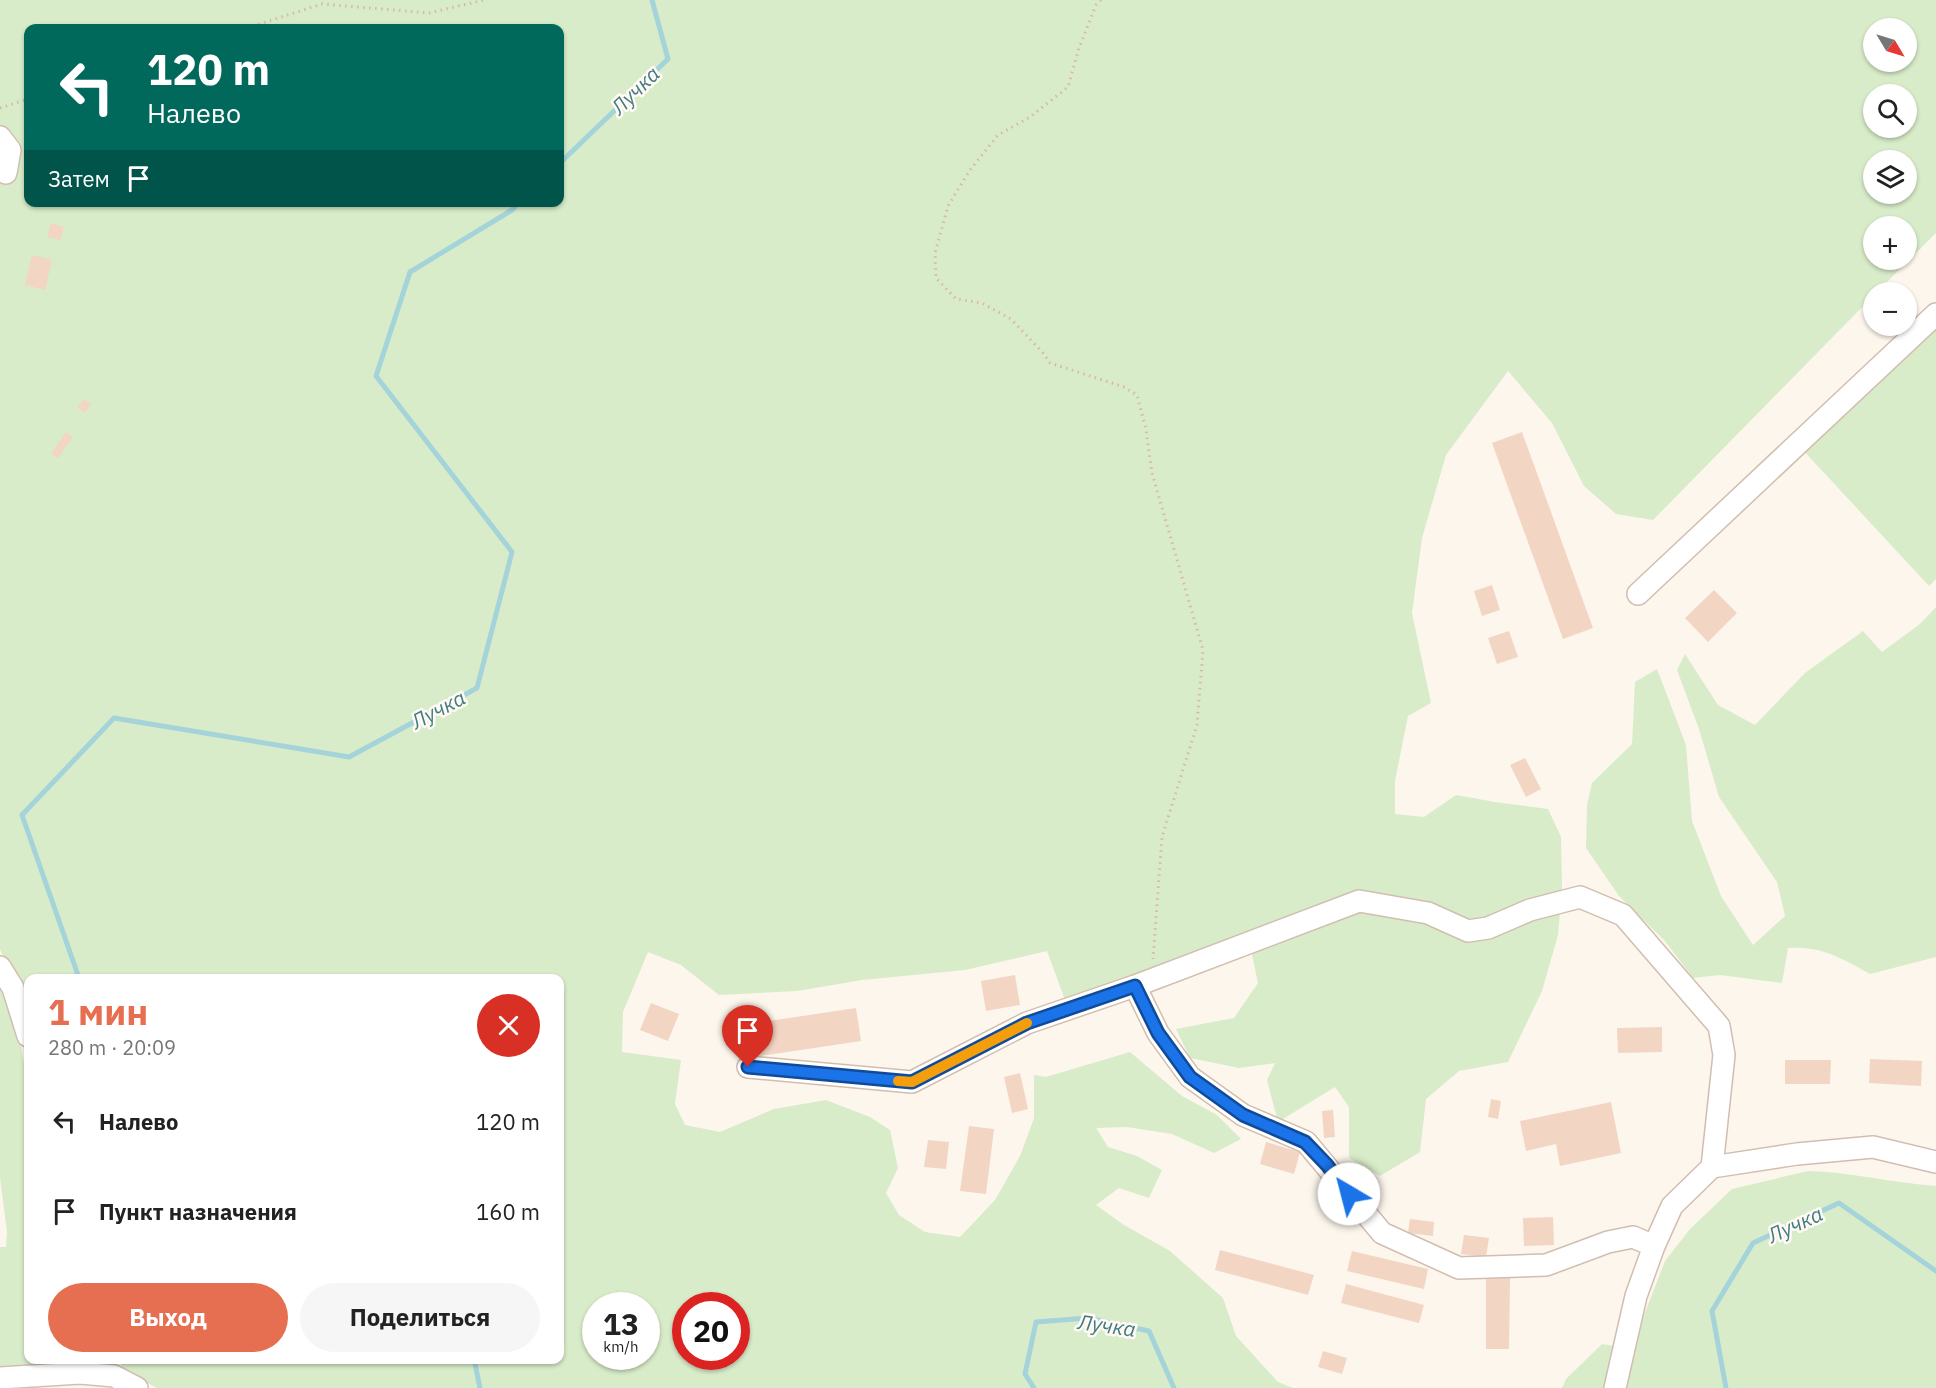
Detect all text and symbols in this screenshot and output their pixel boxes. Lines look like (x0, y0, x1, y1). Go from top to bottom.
north arrow (1863, 18, 1917, 72)
map controls (1863, 18, 1917, 336)
text: 120 m (147, 42, 270, 97)
icon: left (48, 48, 126, 126)
water label: Лучка (604, 60, 666, 121)
button: search (1863, 84, 1917, 138)
text: Налево (147, 95, 241, 130)
button: layers (1863, 150, 1917, 204)
icon: arrive (122, 162, 155, 195)
text: Затем (48, 164, 110, 193)
button: + (1863, 216, 1917, 270)
button: − (1863, 282, 1917, 336)
water label: Лучка (405, 683, 470, 735)
text: 1 мин (48, 988, 148, 1035)
button: close (477, 994, 540, 1057)
pin (722, 1005, 773, 1067)
icon: arrive (731, 1014, 764, 1047)
text: 280 m · 20:09 (48, 1034, 176, 1061)
icon: left (48, 1105, 81, 1138)
text: Налево (99, 1107, 178, 1136)
text: 120 m (476, 1107, 540, 1136)
position arrow (1317, 1162, 1381, 1226)
icon: arrive (48, 1195, 81, 1228)
text: Пункт назначения (99, 1197, 297, 1226)
text: 160 m (476, 1197, 540, 1226)
water label: Лучка (1762, 1199, 1827, 1249)
button: Выход (48, 1283, 288, 1352)
button: Поделиться (300, 1283, 540, 1352)
speed limit sign: 20 (672, 1292, 750, 1370)
text: 13 (603, 1304, 639, 1343)
water label: Лучка (1075, 1307, 1138, 1343)
text: km/h (603, 1337, 639, 1356)

